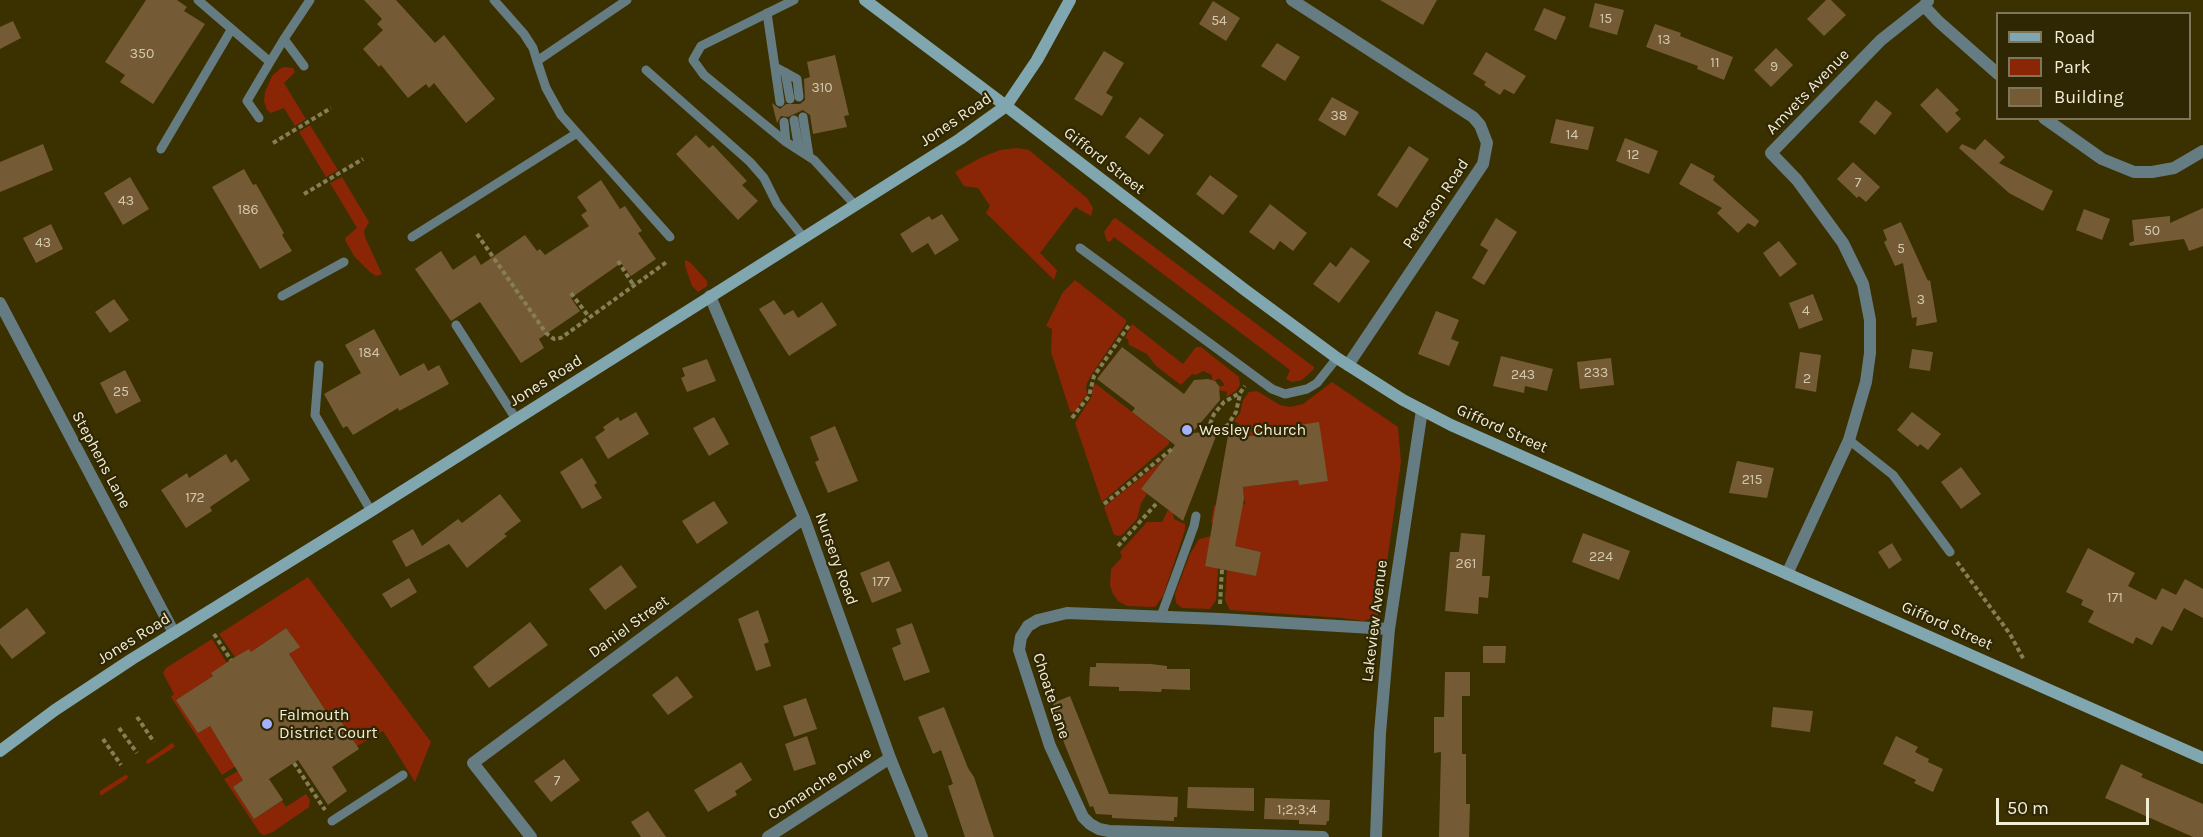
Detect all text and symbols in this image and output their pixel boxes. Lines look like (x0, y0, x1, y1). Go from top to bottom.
house number: 15 (1600, 11, 1612, 27)
legend (1996, 12, 2191, 120)
house number: 54 (1211, 13, 1227, 29)
text: Road (2054, 26, 2095, 48)
house number: 13 (1658, 32, 1670, 48)
street label: Amvets Avenue (1762, 45, 1854, 139)
house number: 350 (130, 46, 154, 62)
house number: 11 (1710, 55, 1720, 71)
text: Park (2054, 56, 2091, 78)
house number: 9 (1770, 59, 1778, 75)
house number: 310 (811, 80, 833, 96)
text: Building (2054, 86, 2124, 108)
street label: Jones Road (917, 89, 995, 151)
house number: 38 (1331, 108, 1347, 124)
street label: Gifford Street (1060, 123, 1148, 199)
house number: 14 (1566, 127, 1578, 143)
house number: 12 (1627, 147, 1639, 163)
street label: Peterson Road (1399, 155, 1473, 253)
house number: 7 (1855, 175, 1861, 191)
house number: 43 (118, 193, 134, 209)
house number: 186 (237, 202, 259, 218)
house number: 50 (2144, 223, 2160, 239)
house number: 43 (35, 235, 51, 251)
house number: 5 (1897, 241, 1905, 257)
house number: 3 (1917, 292, 1925, 308)
house number: 4 (1802, 303, 1810, 319)
house number: 184 (358, 345, 380, 361)
street label: Jones Road (506, 351, 586, 411)
house number: 233 (1584, 365, 1608, 381)
house number: 243 (1511, 367, 1535, 383)
house number: 2 (1803, 371, 1811, 387)
house number: 25 (113, 384, 129, 400)
street label: Gifford Street (1453, 400, 1551, 458)
street label: Stephens Lane (67, 408, 135, 512)
place label: Wesley Church (1199, 420, 1306, 440)
marker: Wesley Church (1180, 423, 1194, 437)
house number: 215 (1742, 472, 1762, 488)
house number: 172 (185, 490, 205, 506)
street label: Nursery Road (810, 510, 862, 608)
house number: 224 (1589, 549, 1613, 565)
house number: 261 (1456, 556, 1476, 572)
street label: Lakeview Avenue (1358, 559, 1392, 683)
house number: 177 (872, 574, 890, 590)
house number: 171 (2107, 590, 2123, 606)
street label: Daniel Street (585, 592, 673, 662)
street label: Gifford Street (1898, 597, 1996, 655)
street label: Jones Road (94, 609, 174, 669)
street label: Choate Lane (1028, 651, 1074, 741)
place label: Falmouth District Court (279, 705, 377, 743)
marker: Falmouth District Court (260, 717, 274, 731)
street label: Comanche Drive (765, 743, 875, 825)
house number: 7 (554, 773, 560, 789)
scale bar (1999, 786, 2152, 824)
text: 50 m (2007, 797, 2049, 819)
house number: 1;2;3;4 (1277, 802, 1317, 818)

